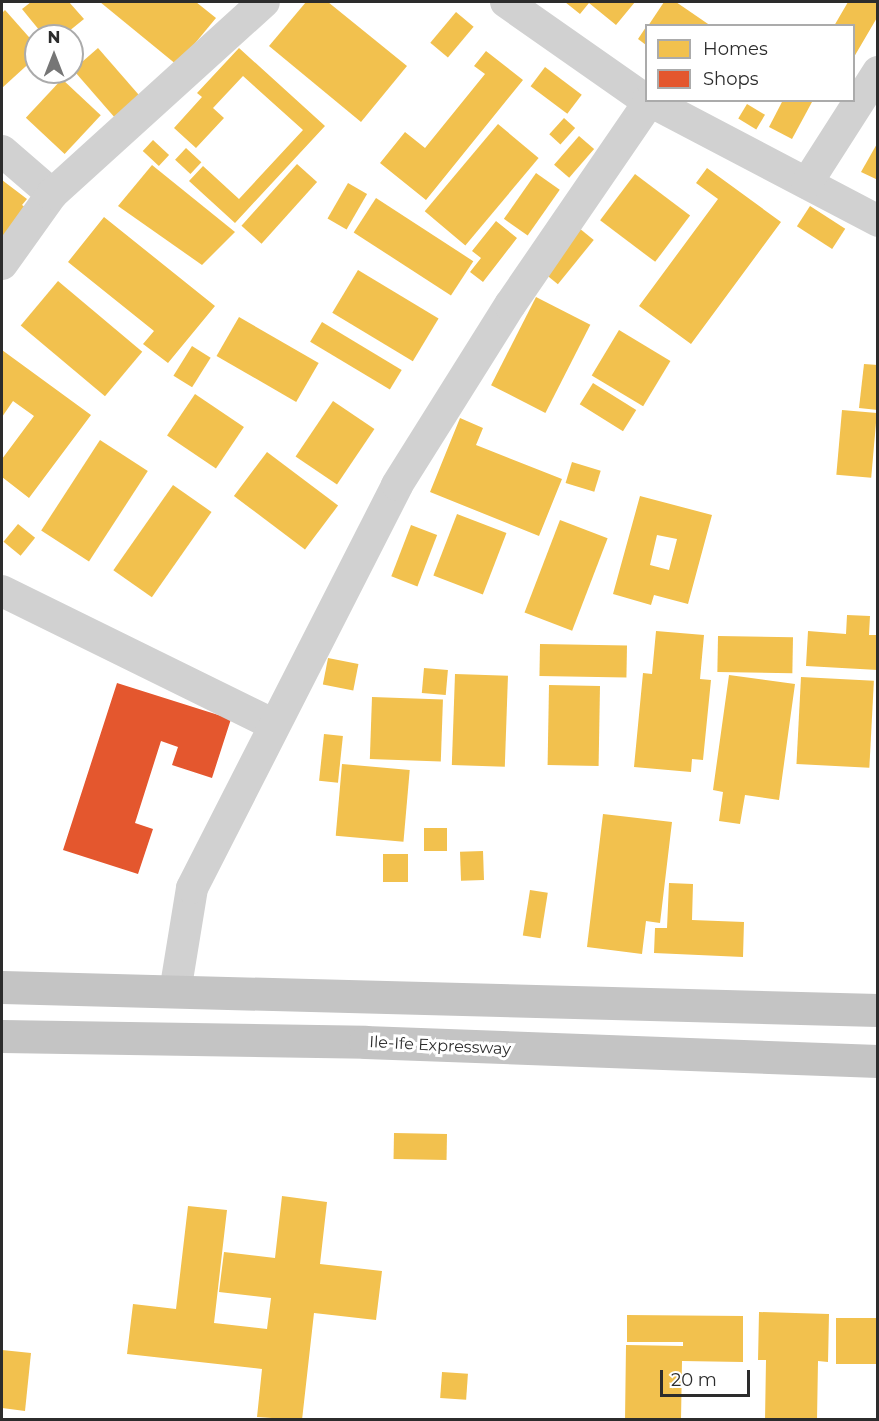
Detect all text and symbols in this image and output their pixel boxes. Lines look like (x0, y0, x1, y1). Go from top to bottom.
north arrow (24, 24, 84, 84)
legend (645, 24, 855, 102)
text: N (48, 28, 60, 47)
text: Homes (703, 38, 768, 60)
text: Shops (703, 68, 759, 90)
street label: Ile-Ife Expressway (369, 1033, 511, 1059)
scale bar (663, 1358, 753, 1396)
text: 20 m (671, 1369, 717, 1391)

